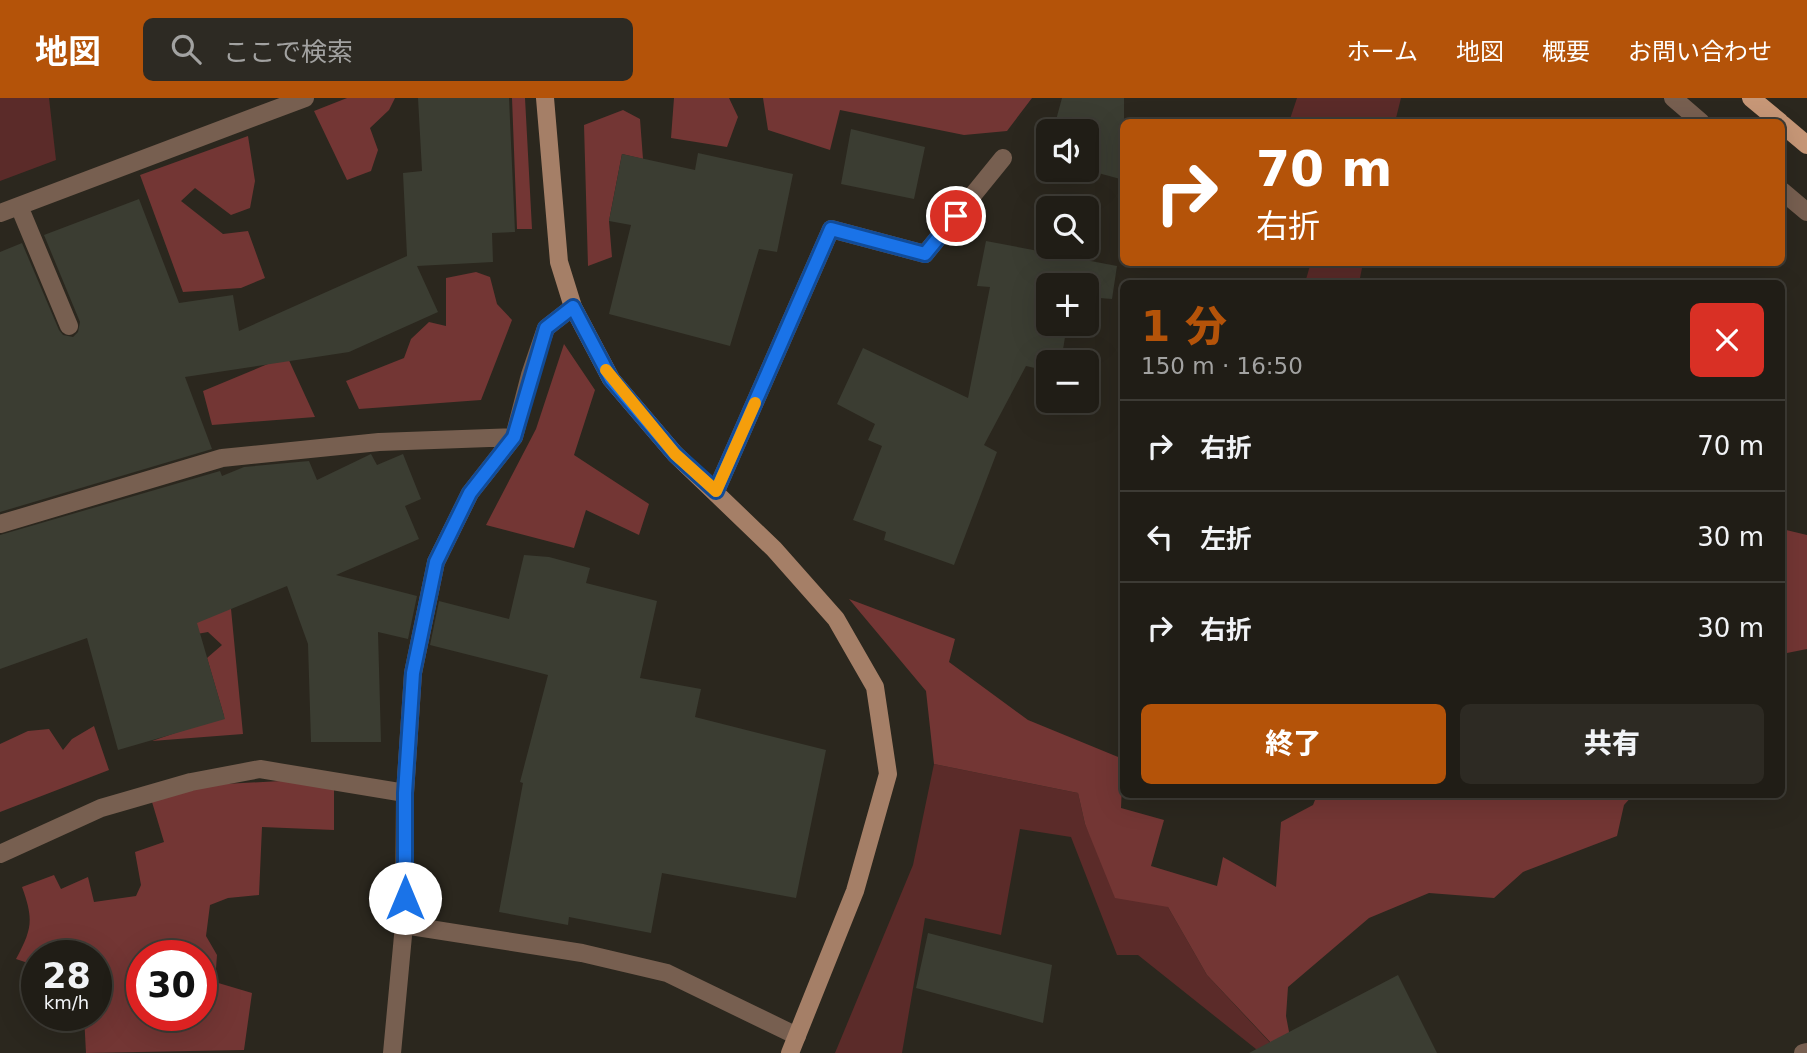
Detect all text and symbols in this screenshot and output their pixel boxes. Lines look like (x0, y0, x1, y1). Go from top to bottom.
search box (143, 18, 633, 81)
icon: search (167, 30, 205, 68)
text: 地図 (35, 32, 101, 71)
text: ここで検索 (223, 37, 353, 67)
text: ホーム (1347, 38, 1418, 66)
text: 地図 (1456, 38, 1504, 66)
text: 概要 (1542, 38, 1590, 66)
text: お問い合わせ (1628, 38, 1772, 66)
map controls (1036, 119, 1099, 413)
button: sound (1036, 119, 1099, 182)
text: 70 m (1256, 141, 1392, 198)
icon: right (1141, 147, 1232, 238)
pin (926, 186, 986, 246)
button: search (1036, 196, 1099, 259)
icon: arrive (937, 197, 975, 235)
text: 右折 (1256, 207, 1320, 245)
button: + (1036, 273, 1099, 336)
text: 1 分 (1141, 302, 1227, 351)
button: close (1690, 303, 1764, 377)
button: − (1036, 350, 1099, 413)
text: 150 m · 16:50 (1141, 353, 1303, 379)
icon: right (1141, 427, 1179, 465)
text: 70 m (1697, 431, 1764, 461)
text: 右折 (1200, 433, 1252, 463)
icon: left (1141, 518, 1179, 556)
text: 30 m (1697, 522, 1764, 552)
text: 左折 (1200, 524, 1252, 554)
icon: right (1141, 609, 1179, 647)
text: 30 m (1697, 613, 1764, 643)
text: 右折 (1200, 615, 1252, 645)
button: 終了 (1141, 704, 1446, 784)
button: 共有 (1460, 704, 1764, 784)
position arrow (368, 861, 442, 935)
speed limit sign: 30 (126, 940, 217, 1031)
text: 28 (42, 956, 91, 996)
text: km/h (44, 992, 89, 1013)

